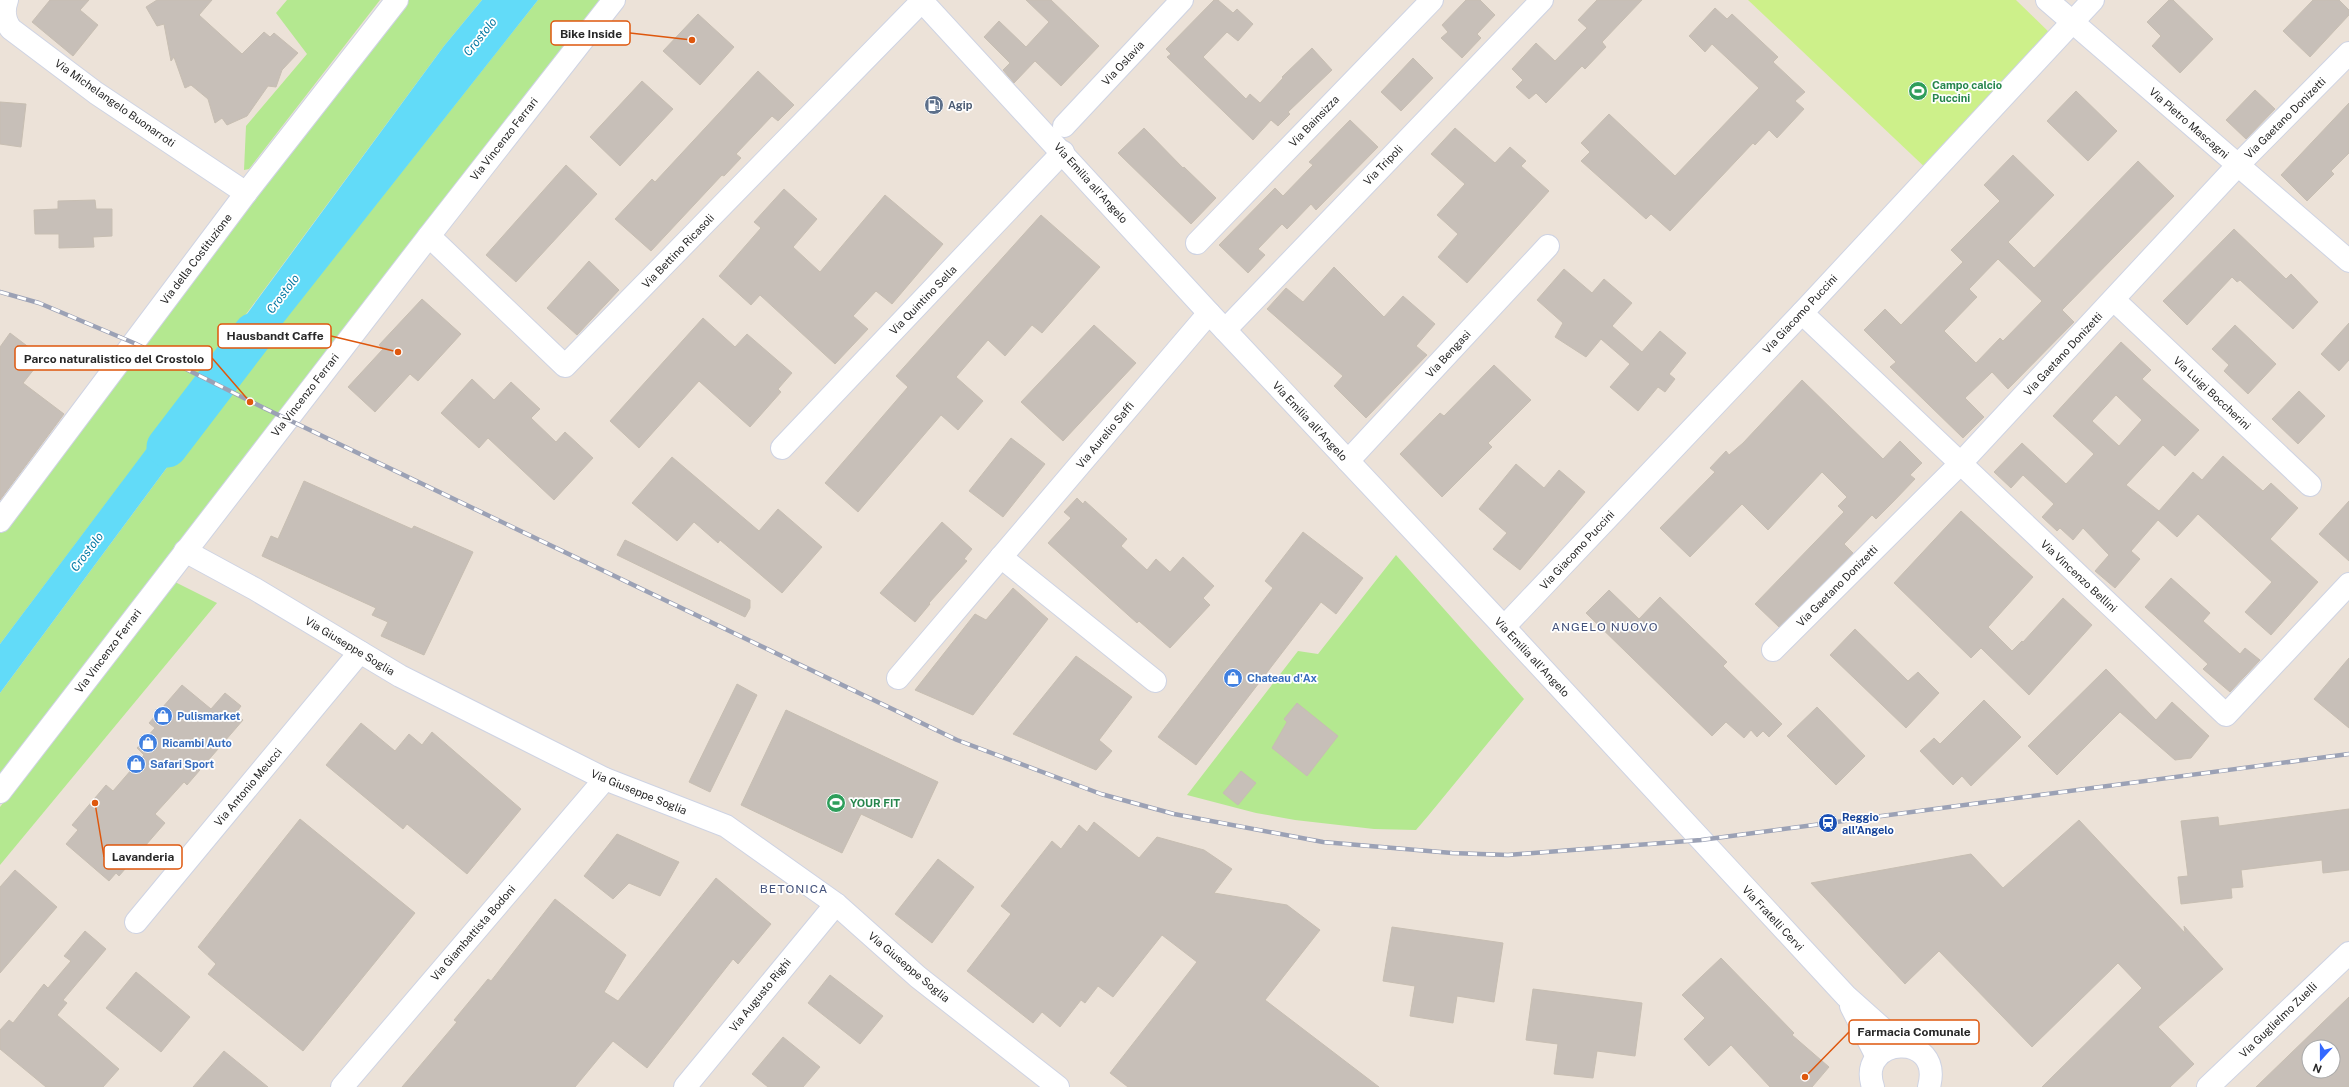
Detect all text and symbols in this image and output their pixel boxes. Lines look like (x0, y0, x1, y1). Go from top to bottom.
water label: Crostolo (460, 15, 500, 59)
callout: Bike Inside (551, 21, 630, 45)
text: Bike Inside (560, 27, 622, 41)
street label: Via Oslavia (1100, 38, 1146, 88)
street label: Via Michelangelo Buonarroti (53, 57, 177, 149)
street label: Via Gaetano Donizetti (2242, 75, 2328, 161)
place label: Campo calcio Puccini (1932, 79, 2002, 104)
sports icon: Campo calcio Puccini (1907, 80, 1929, 102)
street label: Via Pietro Mascagni (2147, 85, 2231, 161)
street label: Via Bainsizza (1287, 93, 1341, 149)
fuel station icon: Agip (923, 94, 945, 116)
street label: Via Vincenzo Ferrari (468, 95, 540, 183)
place label: Agip (948, 99, 973, 111)
street label: Via Emilia all'Angelo (1052, 140, 1130, 226)
street label: Via Tripoli (1361, 143, 1405, 187)
street label: Via della Costituzione (158, 211, 234, 307)
street label: Via Bettino Ricasoli (640, 212, 716, 290)
street label: Via Quintino Sella (887, 263, 959, 337)
water label: Crostolo (264, 271, 302, 316)
street label: Via Giacomo Puccini (1760, 272, 1840, 356)
street label: Via Gaetano Donizetti (2021, 310, 2105, 398)
callout: Hausbandt Caffe (218, 324, 331, 348)
street label: Via Bengasi (1423, 328, 1473, 380)
text: Hausbandt Caffe (226, 329, 324, 343)
callout: Parco naturalistico del Crostolo (15, 346, 212, 370)
street label: Via Vincenzo Ferrari (269, 351, 341, 439)
text: Parco naturalistico del Crostolo (24, 352, 204, 366)
street label: Via Luigi Boccherini (2171, 354, 2253, 432)
street label: Via Emilia all'Angelo (1270, 379, 1350, 463)
street label: Via Aurelio Saffi (1074, 399, 1136, 471)
street label: Via Giacomo Puccini (1537, 508, 1617, 592)
water label: Crostolo (68, 529, 106, 574)
street label: Via Vincenzo Bellini (2038, 538, 2120, 614)
street label: Via Gaetano Donizetti (1794, 543, 1880, 629)
street label: Via Vincenzo Ferrari (73, 607, 143, 695)
street label: Via Giuseppe Soglia (303, 615, 397, 677)
street label: Via Emilia all'Angelo (1492, 615, 1572, 699)
district label: ANGELO NUOVO (1551, 620, 1659, 634)
shop icon: Chateau d'Ax (1222, 667, 1244, 689)
place label: Chateau d'Ax (1247, 672, 1318, 684)
shop icon: Pulismarket (152, 705, 174, 727)
place label: Pulismarket (177, 710, 241, 722)
shop icon: Ricambi Auto (137, 732, 159, 754)
place label: Ricambi Auto (162, 737, 232, 749)
street label: Via Antonio Meucci (212, 746, 284, 828)
shop icon: Safari Sport (125, 753, 147, 775)
place label: Safari Sport (150, 758, 214, 770)
street label: Via Giuseppe Soglia (589, 767, 689, 817)
sports icon: YOUR FIT (825, 792, 847, 814)
place label: YOUR FIT (850, 797, 900, 809)
place label: Reggio all’Angelo (1842, 811, 1894, 836)
station icon: Reggio all’Angelo (1817, 812, 1839, 834)
callout: Lavanderia (104, 845, 182, 869)
text: Lavanderia (112, 850, 174, 864)
district label: BETONICA (760, 882, 828, 896)
street label: Via Giambattista Bodoni (428, 883, 518, 983)
street label: Via Fratelli Cervi (1740, 883, 1806, 953)
street label: Via Giuseppe Soglia (866, 930, 952, 1004)
street label: Via Augusto Righi (727, 956, 793, 1034)
street label: Via Guglielmo Zuelli (2237, 980, 2319, 1060)
callout: Farmacia Comunale (1849, 1020, 1979, 1044)
text: Farmacia Comunale (1857, 1025, 1971, 1039)
north arrow (2301, 1039, 2341, 1079)
text: N (2311, 1061, 2324, 1075)

